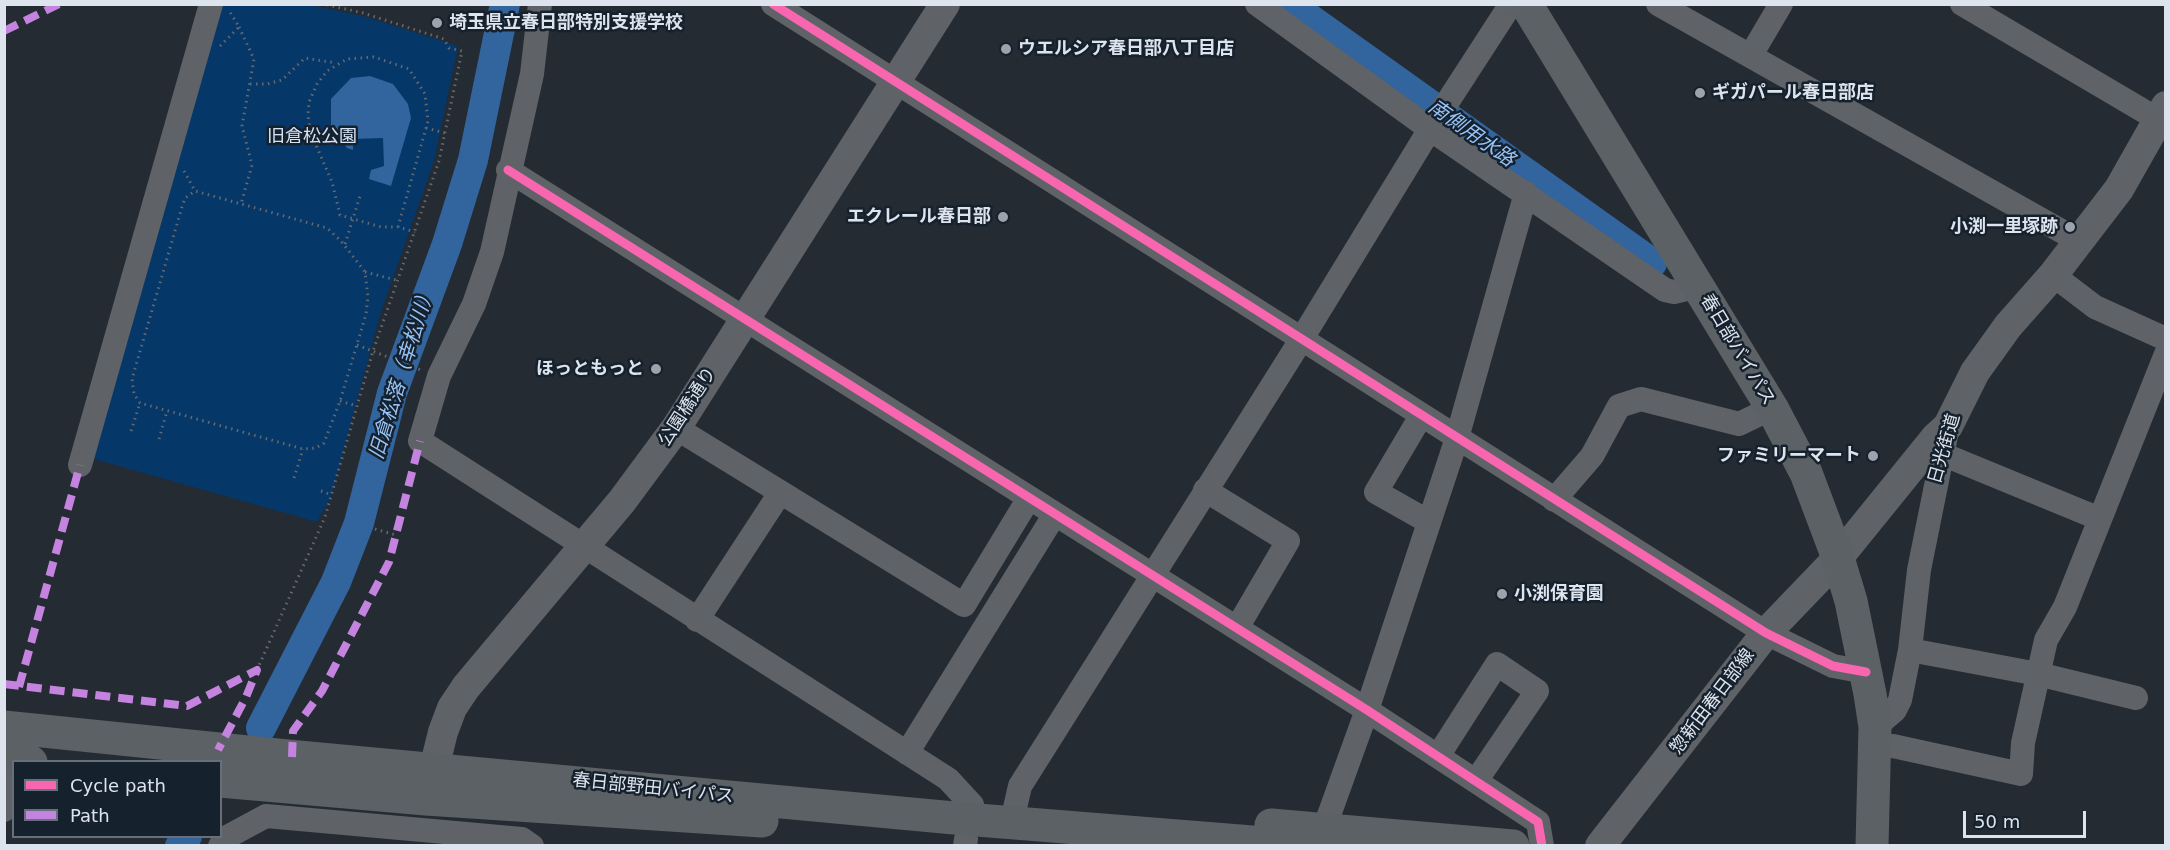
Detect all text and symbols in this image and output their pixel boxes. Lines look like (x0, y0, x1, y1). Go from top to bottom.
place label: 埼玉県立春日部特別支援学校 (449, 12, 683, 34)
marker: 埼玉県立春日部特別支援学校 (430, 16, 444, 30)
place label: ウエルシア春日部八丁目店 (1018, 38, 1234, 60)
marker: ウエルシア春日部八丁目店 (999, 42, 1013, 56)
place label: ギガパール春日部店 (1712, 82, 1874, 104)
marker: ギガパール春日部店 (1693, 86, 1707, 100)
water label: 南側用水路 (1423, 95, 1519, 173)
park label: 旧倉松公園 (267, 126, 357, 148)
place label: エクレール春日部 (847, 206, 991, 228)
marker: エクレール春日部 (996, 210, 1010, 224)
place label: 小渕一里塚跡 (1950, 216, 2058, 238)
marker: 小渕一里塚跡 (2063, 220, 2077, 234)
water label: 旧倉松落（幸松川） (365, 283, 441, 463)
street label: 春日部バイパス (1695, 290, 1779, 410)
place label: ほっともっと (536, 358, 644, 380)
marker: ほっともっと (649, 362, 663, 376)
street label: 公園橋通り (654, 363, 722, 451)
street label: 日光街道 (1925, 411, 1965, 487)
place label: ファミリーマート (1717, 445, 1861, 467)
marker: ファミリーマート (1866, 449, 1880, 463)
place label: 小渕保育園 (1514, 583, 1604, 605)
marker: 小渕保育園 (1495, 587, 1509, 601)
street label: 惣新田春日部線 (1666, 645, 1760, 759)
legend (12, 760, 222, 838)
street label: 春日部野田バイパス (571, 770, 735, 808)
text: Cycle path (70, 775, 166, 796)
scale bar (1966, 799, 2089, 837)
text: Path (70, 805, 110, 826)
text: 50 m (1974, 811, 2020, 832)

